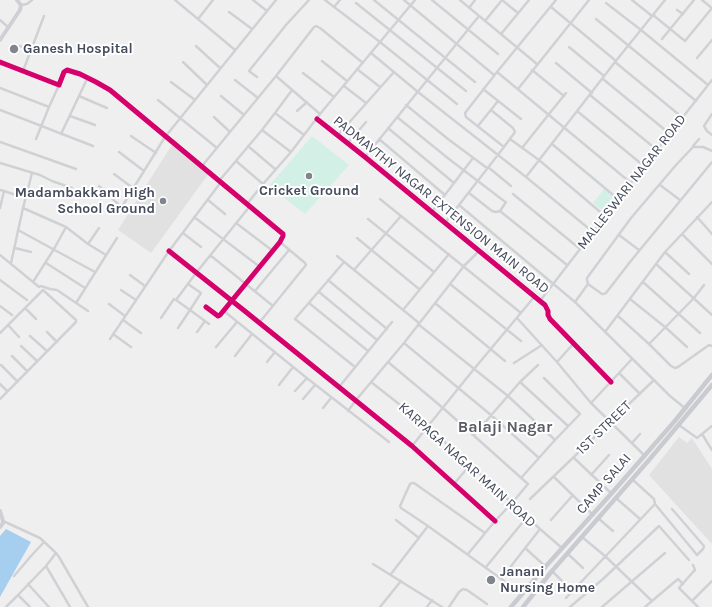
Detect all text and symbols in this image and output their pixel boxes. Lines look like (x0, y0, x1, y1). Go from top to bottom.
place label: Ganesh Hospital (23, 41, 133, 57)
marker: Ganesh Hospital (8, 43, 20, 55)
street label: MALLESWARI NAGAR ROAD (574, 111, 690, 253)
street label: PADMAVTHY NAGAR EXTENSION MAIN ROAD (330, 113, 552, 297)
marker: Cricket Ground (304, 171, 314, 181)
place label: Cricket Ground (259, 183, 359, 199)
place label: Madambakkam High School Ground (15, 185, 155, 218)
marker: Madambakkam High School Ground (158, 196, 168, 206)
street label: 1ST STREET (573, 398, 635, 458)
street label: KARPAGA NAGAR MAIN ROAD (395, 399, 539, 531)
district label: Balaji Nagar (458, 417, 552, 437)
street label: CAMP SALAI (573, 450, 635, 518)
place label: Janani Nursing Home (500, 564, 595, 596)
marker: Janani Nursing Home (485, 574, 497, 586)

